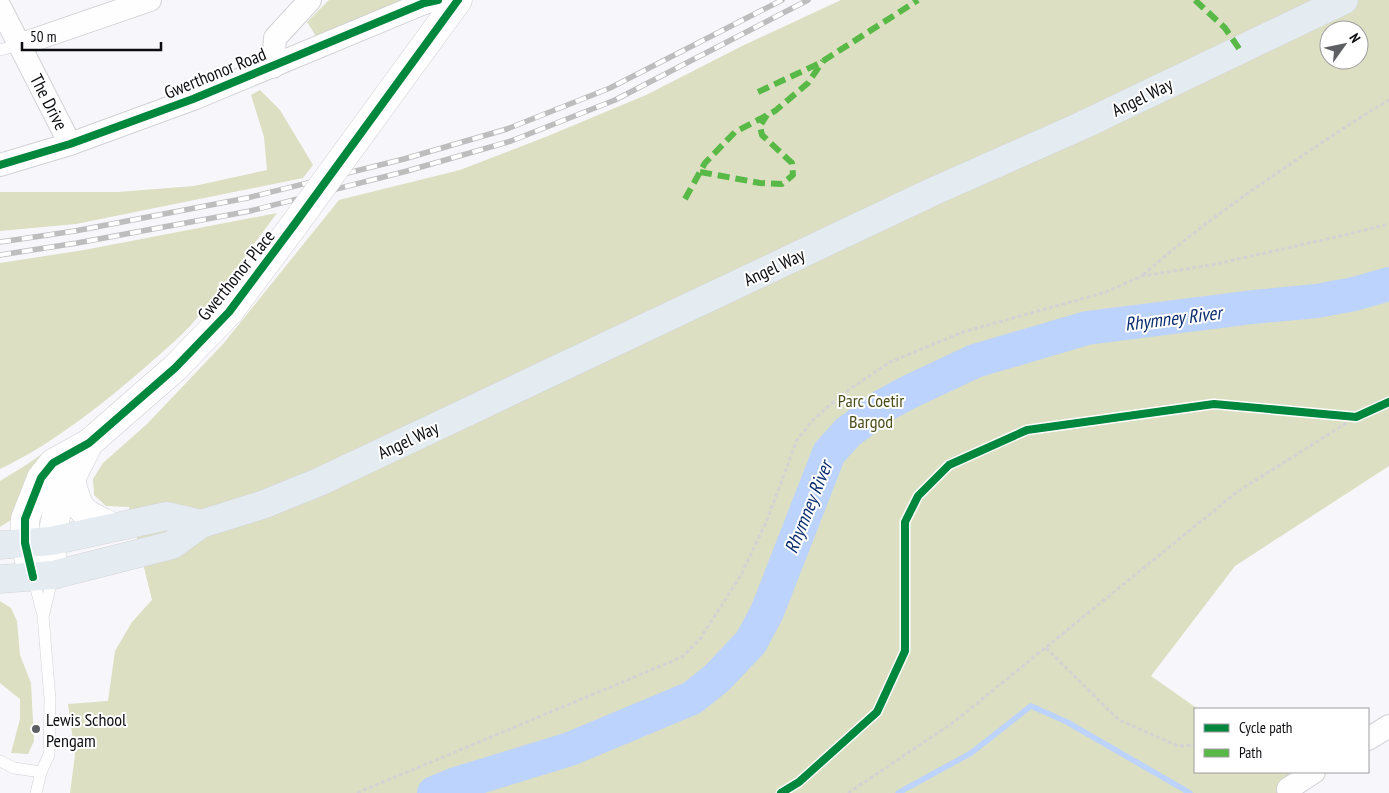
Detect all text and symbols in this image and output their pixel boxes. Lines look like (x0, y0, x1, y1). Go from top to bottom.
scale bar (22, 20, 161, 52)
north arrow (1319, 20, 1369, 70)
text: 50 m (30, 27, 56, 46)
text: N (1345, 30, 1365, 46)
street label: Gwerthonor Road (161, 42, 269, 104)
street label: The Drive (25, 70, 73, 134)
street label: Angel Way (1108, 72, 1176, 122)
street label: Gwerthonor Place (192, 225, 280, 325)
street label: Angel Way (740, 243, 808, 291)
water label: Rhymney River (1123, 300, 1225, 336)
park label: Parc Coetir Bargod (838, 389, 904, 433)
street label: Angel Way (374, 416, 442, 464)
water label: Rhymney River (779, 455, 838, 557)
place label: Lewis School Pengam (46, 708, 127, 752)
legend (1194, 708, 1369, 773)
text: Cycle path (1239, 718, 1292, 737)
marker: Lewis School Pengam (30, 723, 42, 735)
text: Path (1239, 743, 1262, 762)

